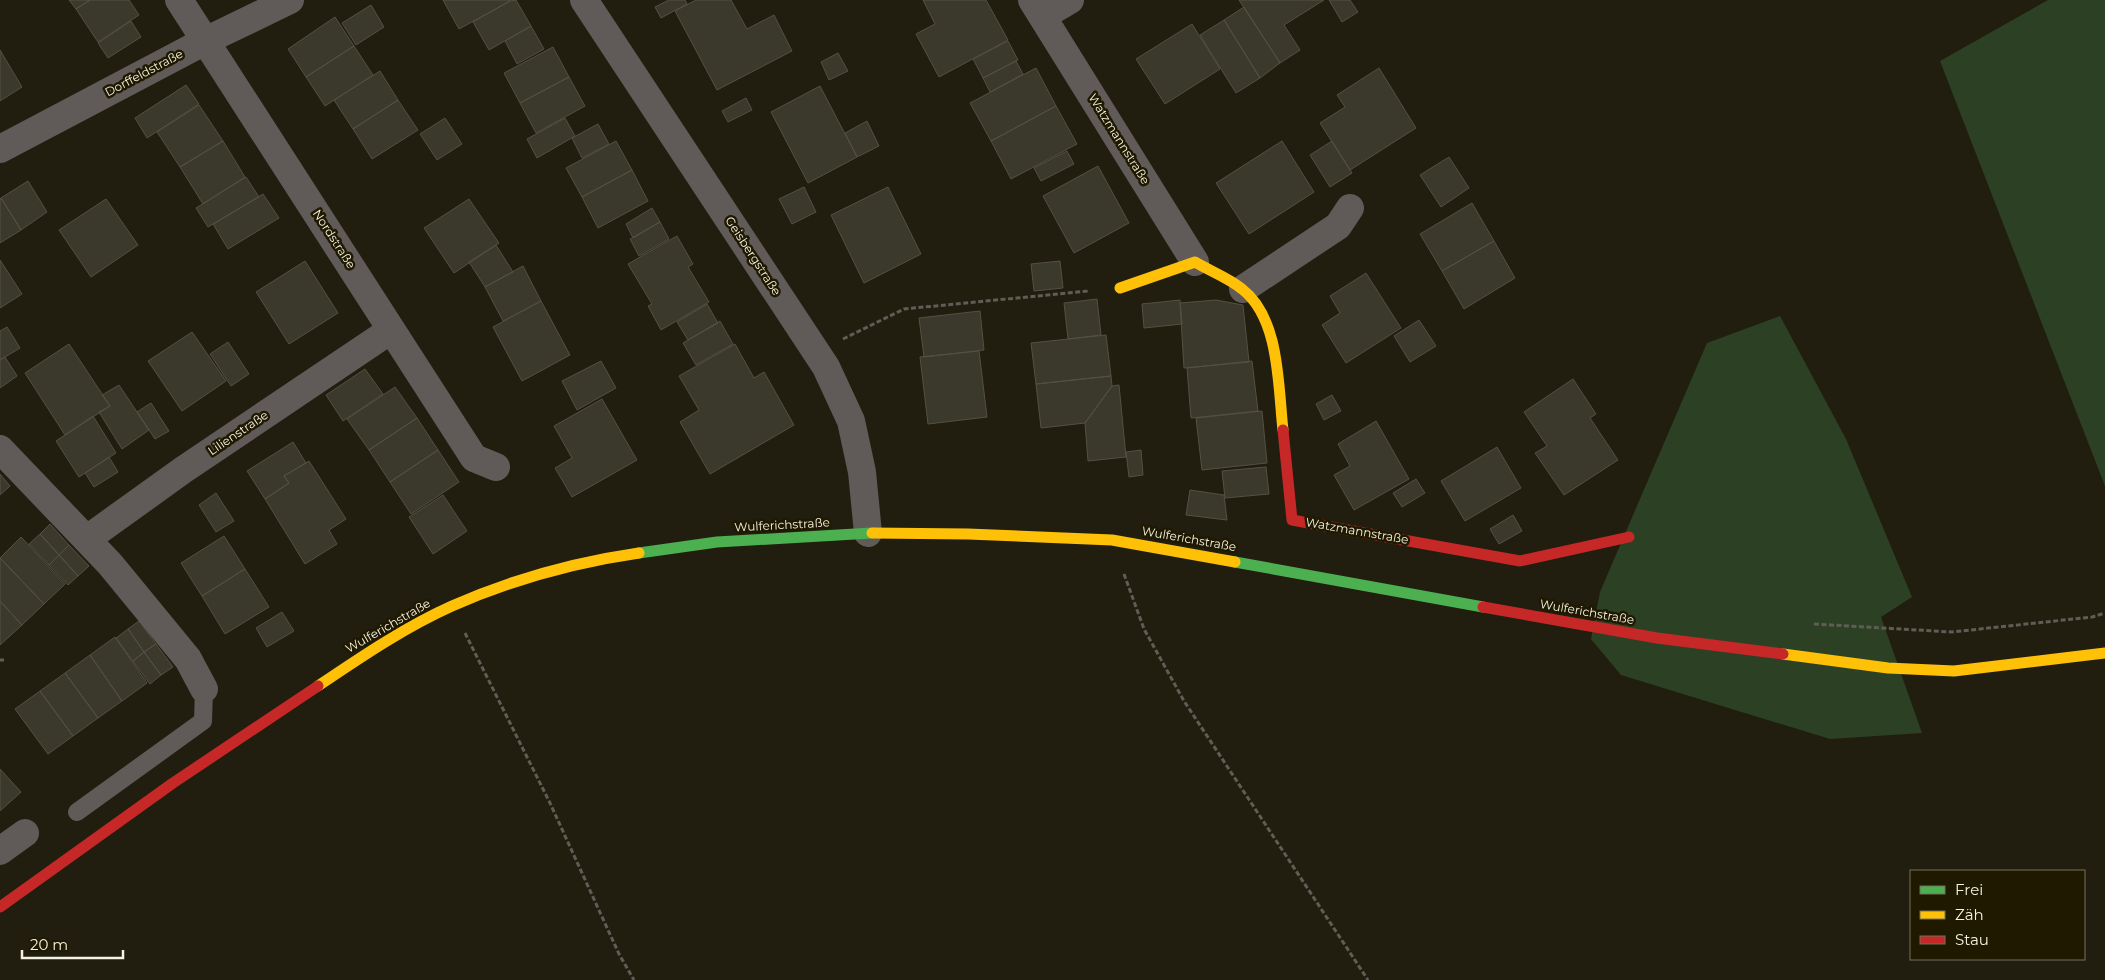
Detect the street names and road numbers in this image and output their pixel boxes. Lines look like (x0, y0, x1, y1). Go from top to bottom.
street label: Dorffeldstraße (102, 46, 185, 99)
street label: Watzmannstraße (1085, 91, 1153, 187)
street label: Nordstraße (310, 206, 359, 271)
street label: Geisbergstraße (722, 213, 785, 298)
street label: Lilienstraße (205, 407, 271, 458)
street label: Watzmannstraße (1304, 514, 1410, 547)
street label: Wulferichstraße (734, 515, 830, 534)
street label: Wulferichstraße (1141, 523, 1237, 554)
street label: Wulferichstraße (343, 595, 433, 656)
street label: Wulferichstraße (1539, 596, 1635, 627)

